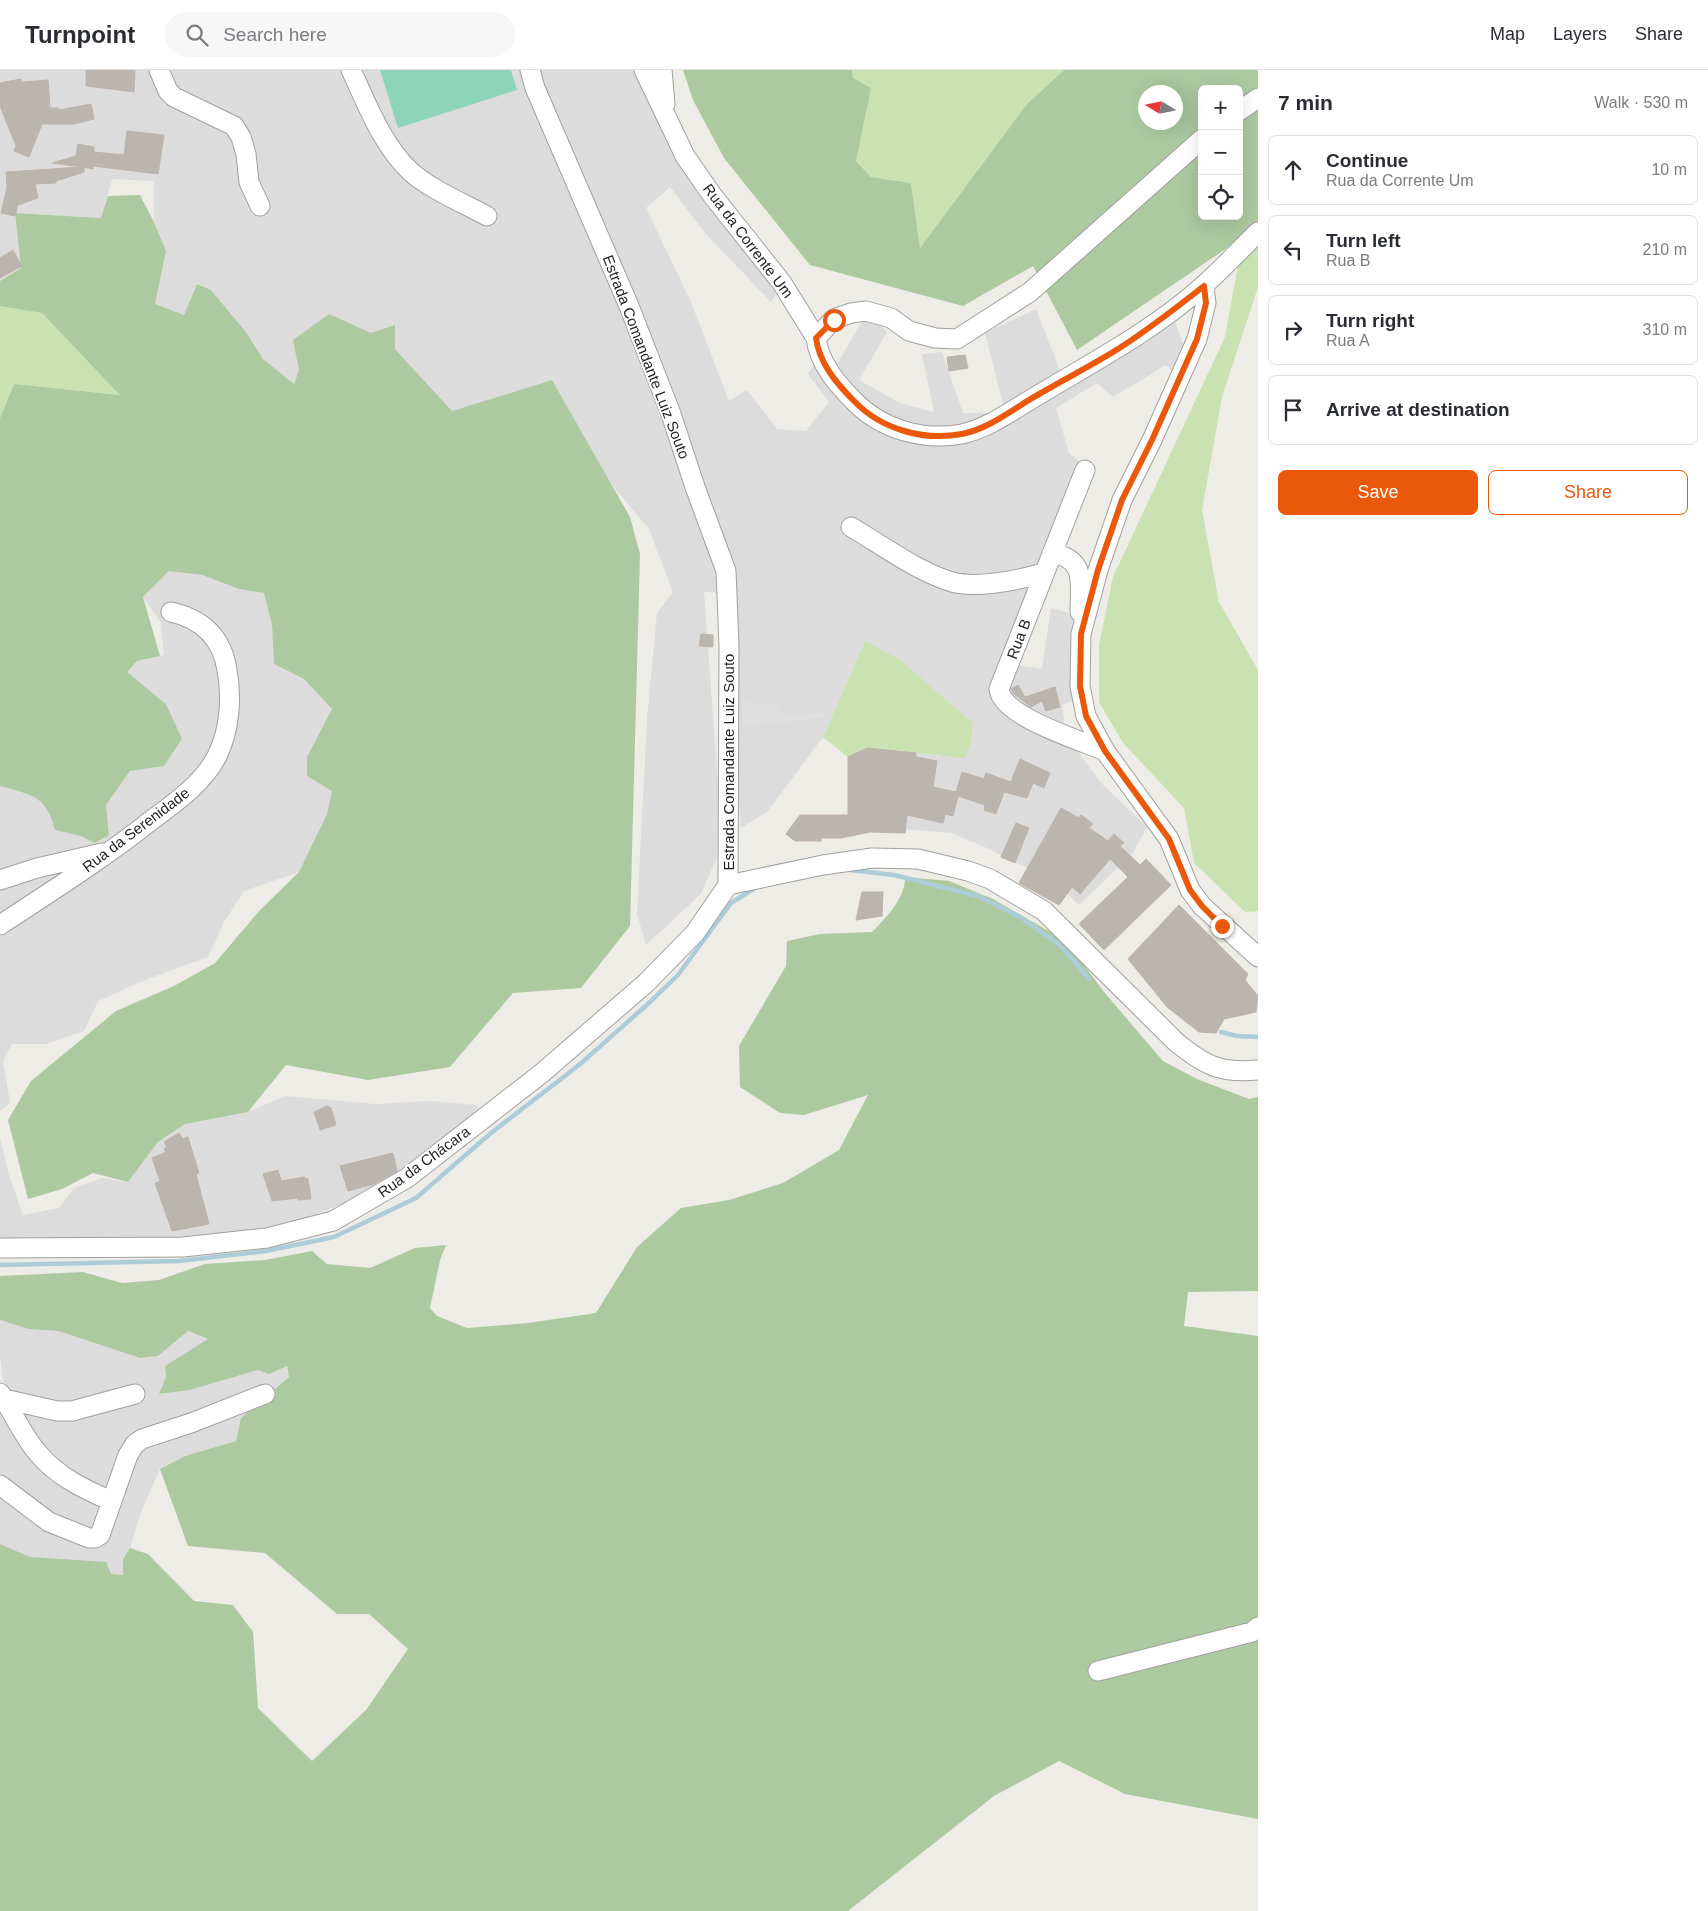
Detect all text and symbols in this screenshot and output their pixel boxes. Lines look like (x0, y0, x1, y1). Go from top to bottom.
search box (165, 12, 515, 57)
text: Turnpoint (25, 21, 135, 48)
icon: search (183, 21, 211, 49)
text: Search here (223, 24, 327, 45)
text: Map (1490, 24, 1525, 44)
text: Layers (1553, 24, 1607, 44)
text: Share (1635, 24, 1683, 44)
north arrow (1138, 85, 1183, 130)
map controls (1198, 85, 1243, 220)
button: + (1198, 85, 1243, 130)
text: 7 min (1278, 91, 1333, 114)
text: Walk · 530 m (1594, 94, 1688, 111)
button: − (1198, 130, 1243, 175)
text: Continue (1326, 150, 1408, 171)
icon: ahead (1279, 156, 1307, 184)
text: 10 m (1651, 161, 1687, 178)
text: Rua da Corrente Um (1326, 172, 1474, 189)
button: locate (1198, 175, 1243, 220)
street label: Rua da Corrente Um (700, 180, 797, 301)
text: Turn left (1326, 230, 1401, 251)
icon: left (1279, 236, 1307, 264)
text: 210 m (1643, 241, 1687, 258)
text: Rua B (1326, 252, 1370, 269)
street label: Estrada Comandante Luiz Souto (600, 253, 693, 461)
route start (823, 309, 846, 332)
text: Turn right (1326, 310, 1414, 331)
icon: right (1279, 316, 1307, 344)
text: 310 m (1643, 321, 1687, 338)
text: Rua A (1326, 332, 1370, 349)
icon: arrive (1279, 396, 1307, 424)
text: Arrive at destination (1326, 399, 1510, 420)
button: Save (1278, 470, 1478, 515)
button: Share (1488, 470, 1688, 515)
street label: Rua B (1003, 616, 1034, 661)
street label: Estrada Comandante Luiz Souto (720, 654, 737, 870)
street label: Rua da Serenidade (79, 784, 192, 875)
route end (1211, 915, 1234, 938)
street label: Rua da Chácara (375, 1122, 473, 1201)

